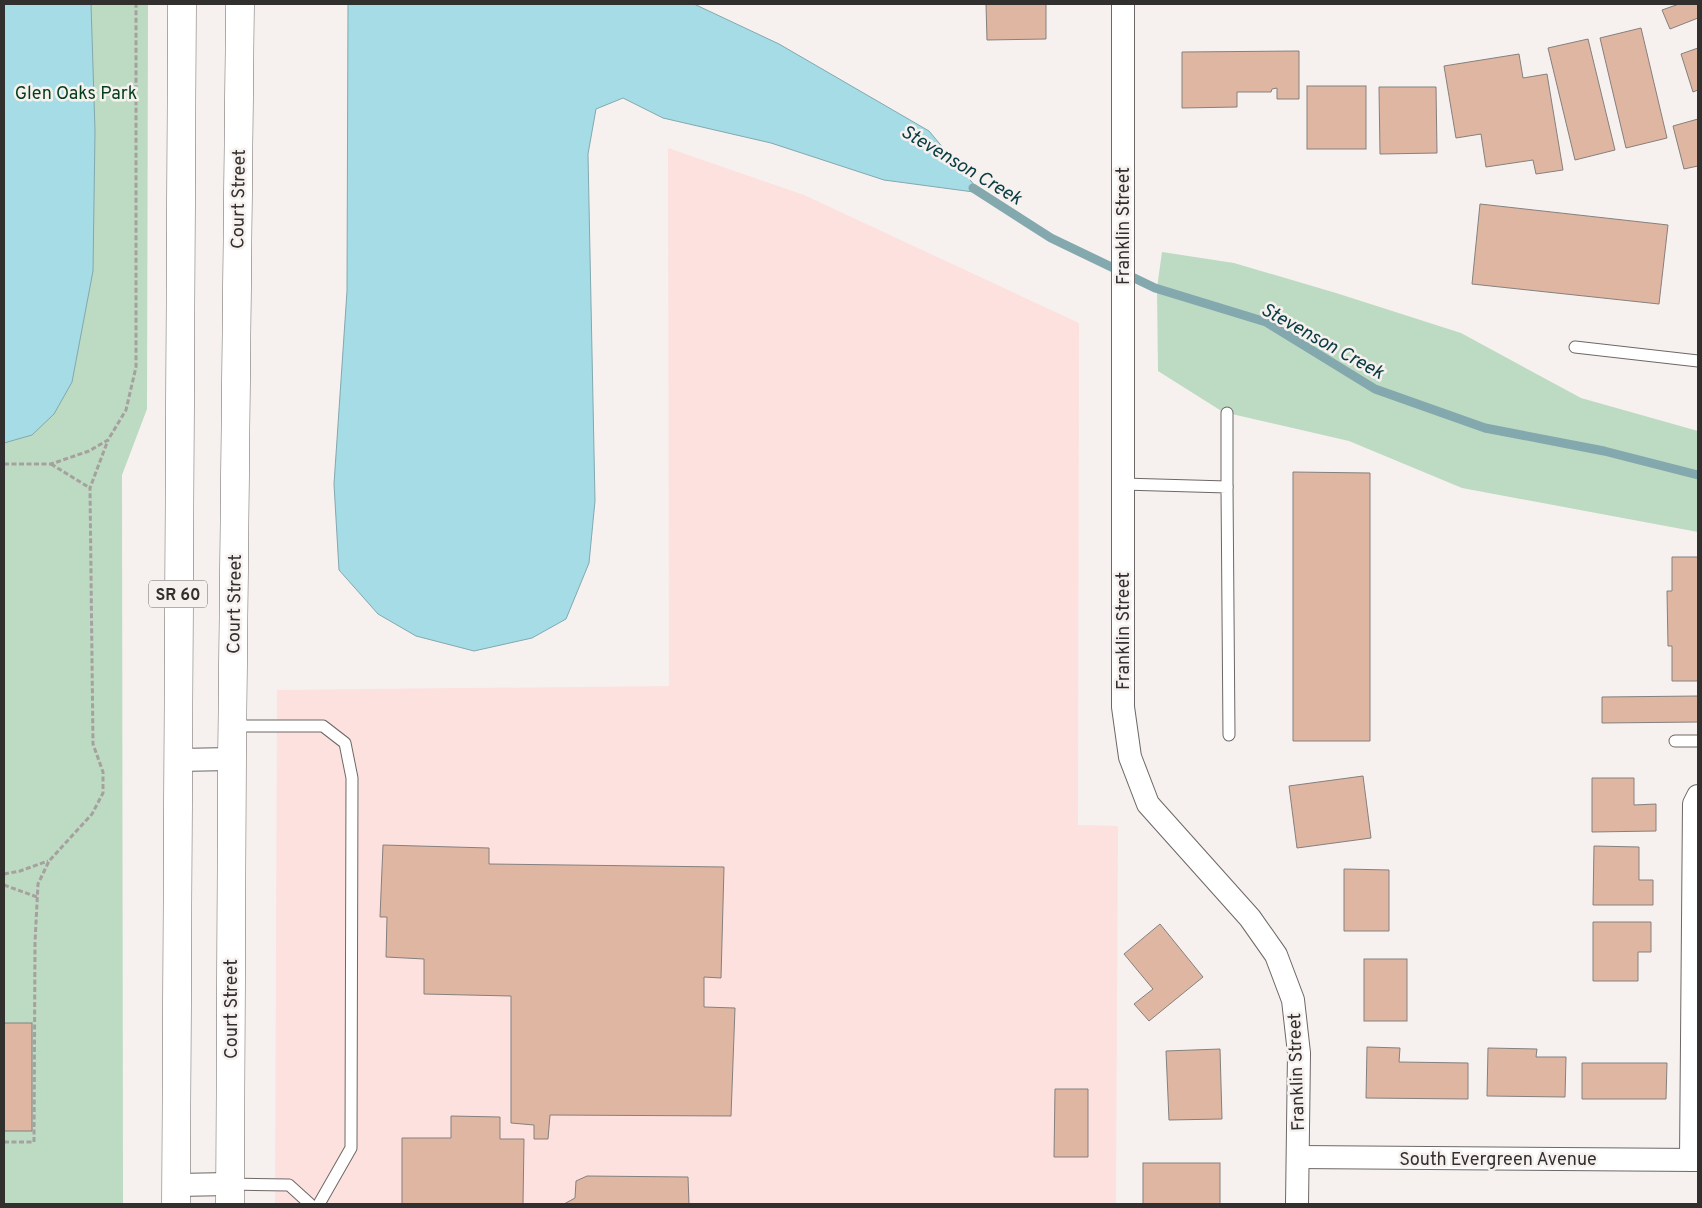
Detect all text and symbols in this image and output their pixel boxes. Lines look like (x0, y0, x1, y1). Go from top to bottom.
park label: Glen Oaks Park (15, 83, 137, 106)
water label: Stevenson Creek (896, 120, 1026, 211)
street label: Court Street (227, 149, 252, 249)
street label: Franklin Street (1113, 167, 1136, 285)
water label: Stevenson Creek (1256, 298, 1388, 386)
street label: Court Street (223, 554, 248, 654)
street label: Franklin Street (1113, 572, 1136, 690)
road number: SR 60 (149, 580, 207, 608)
street label: Court Street (221, 959, 244, 1059)
street label: Franklin Street (1284, 1013, 1311, 1131)
street label: South Evergreen Avenue (1399, 1149, 1597, 1172)

